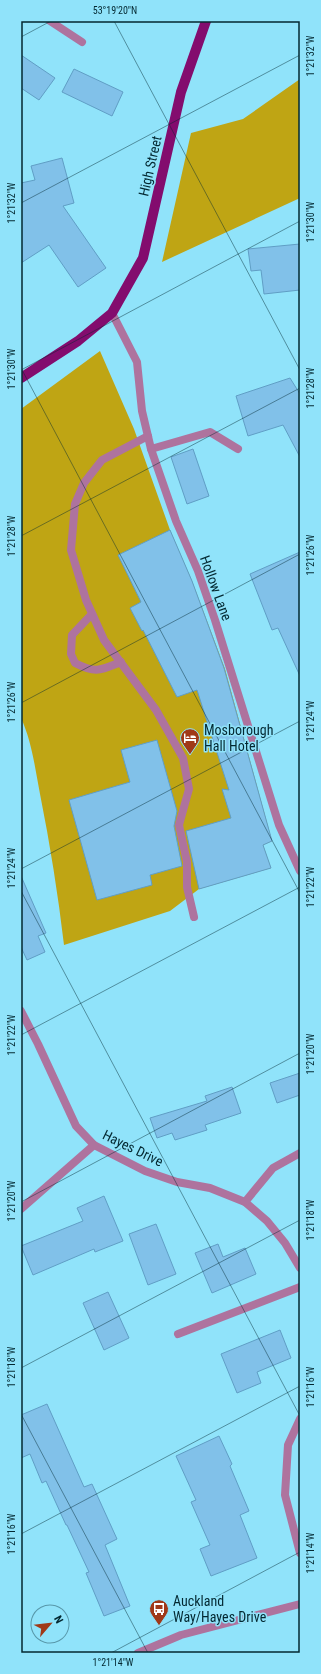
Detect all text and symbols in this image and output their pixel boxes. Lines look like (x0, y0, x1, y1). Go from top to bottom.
text: 53°19'20"N (93, 5, 137, 16)
text: 1°21'32"W (305, 35, 316, 77)
street label: High Street (135, 134, 165, 198)
text: 1°21'32"W (6, 182, 17, 224)
text: 1°21'30"W (305, 201, 316, 243)
text: 1°21'30"W (6, 348, 17, 390)
text: 1°21'28"W (305, 367, 316, 409)
text: 1°21'28"W (6, 515, 17, 557)
text: 1°21'26"W (305, 534, 316, 576)
street label: Hollow Lane (197, 553, 235, 623)
text: 1°21'26"W (6, 681, 17, 723)
text: 1°21'24"W (305, 700, 316, 742)
place label: Mosborough Hall Hotel (204, 722, 274, 754)
hotel icon: Mosborough Hall Hotel (179, 727, 201, 755)
text: 1°21'24"W (6, 847, 17, 889)
text: 1°21'22"W (305, 866, 316, 908)
text: 1°21'22"W (6, 1014, 17, 1056)
text: 1°21'20"W (305, 1033, 316, 1075)
street label: Hayes Drive (100, 1127, 166, 1170)
text: 1°21'20"W (6, 1180, 17, 1222)
text: 1°21'18"W (305, 1199, 316, 1241)
text: 1°21'18"W (6, 1346, 17, 1388)
text: 1°21'16"W (305, 1366, 316, 1408)
text: 1°21'16"W (6, 1513, 17, 1555)
text: 1°21'14"W (305, 1532, 316, 1574)
place label: Auckland Way/Hayes Drive (173, 1593, 267, 1625)
bus stop icon: Auckland Way/Hayes Drive (148, 1598, 170, 1626)
north arrow (30, 1604, 70, 1644)
text: N (51, 1614, 66, 1626)
text: 1°21'14"W (93, 1657, 134, 1668)

